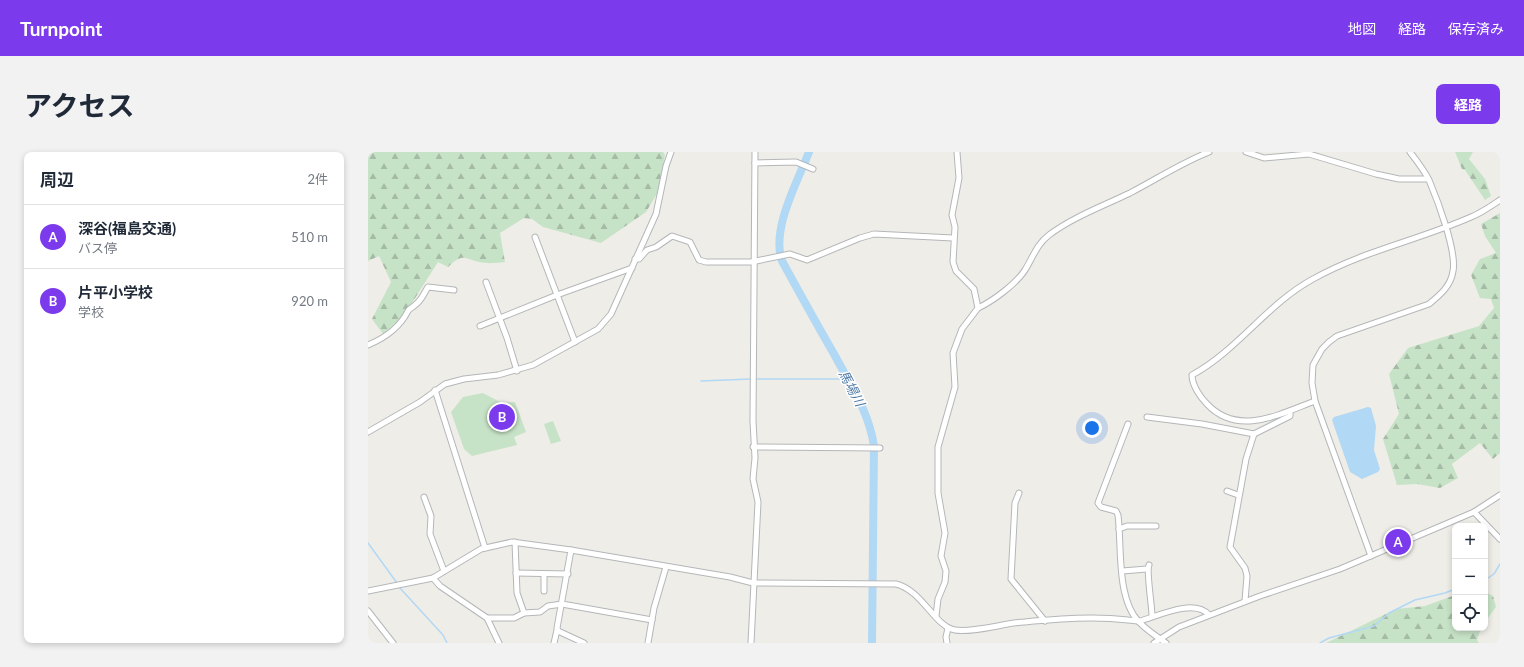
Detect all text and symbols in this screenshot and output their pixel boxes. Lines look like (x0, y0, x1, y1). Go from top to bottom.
text: Turnpoint (20, 17, 102, 40)
text: 地図 (1348, 20, 1376, 37)
text: 経路 (1398, 20, 1426, 37)
text: 保存済み (1448, 20, 1504, 37)
button: 経路 (1436, 84, 1500, 124)
text: アクセス (24, 88, 135, 122)
text: 周辺 (40, 169, 74, 190)
text: 2件 (307, 171, 328, 187)
text: 深谷(福島交通) (78, 219, 176, 237)
text: A (48, 229, 58, 245)
text: 510 m (291, 229, 328, 245)
text: バス停 (78, 240, 117, 256)
text: 片平小学校 (78, 283, 153, 301)
text: B (49, 293, 57, 309)
text: 920 m (291, 293, 328, 309)
text: 学校 (78, 304, 104, 320)
water label: 馬場川 (836, 367, 869, 411)
pin: B (489, 402, 515, 432)
your location (1082, 418, 1102, 438)
map controls (1452, 523, 1488, 631)
button: + (1452, 523, 1488, 559)
pin: A (1385, 527, 1411, 557)
button: − (1452, 559, 1488, 595)
button: locate (1452, 595, 1488, 631)

